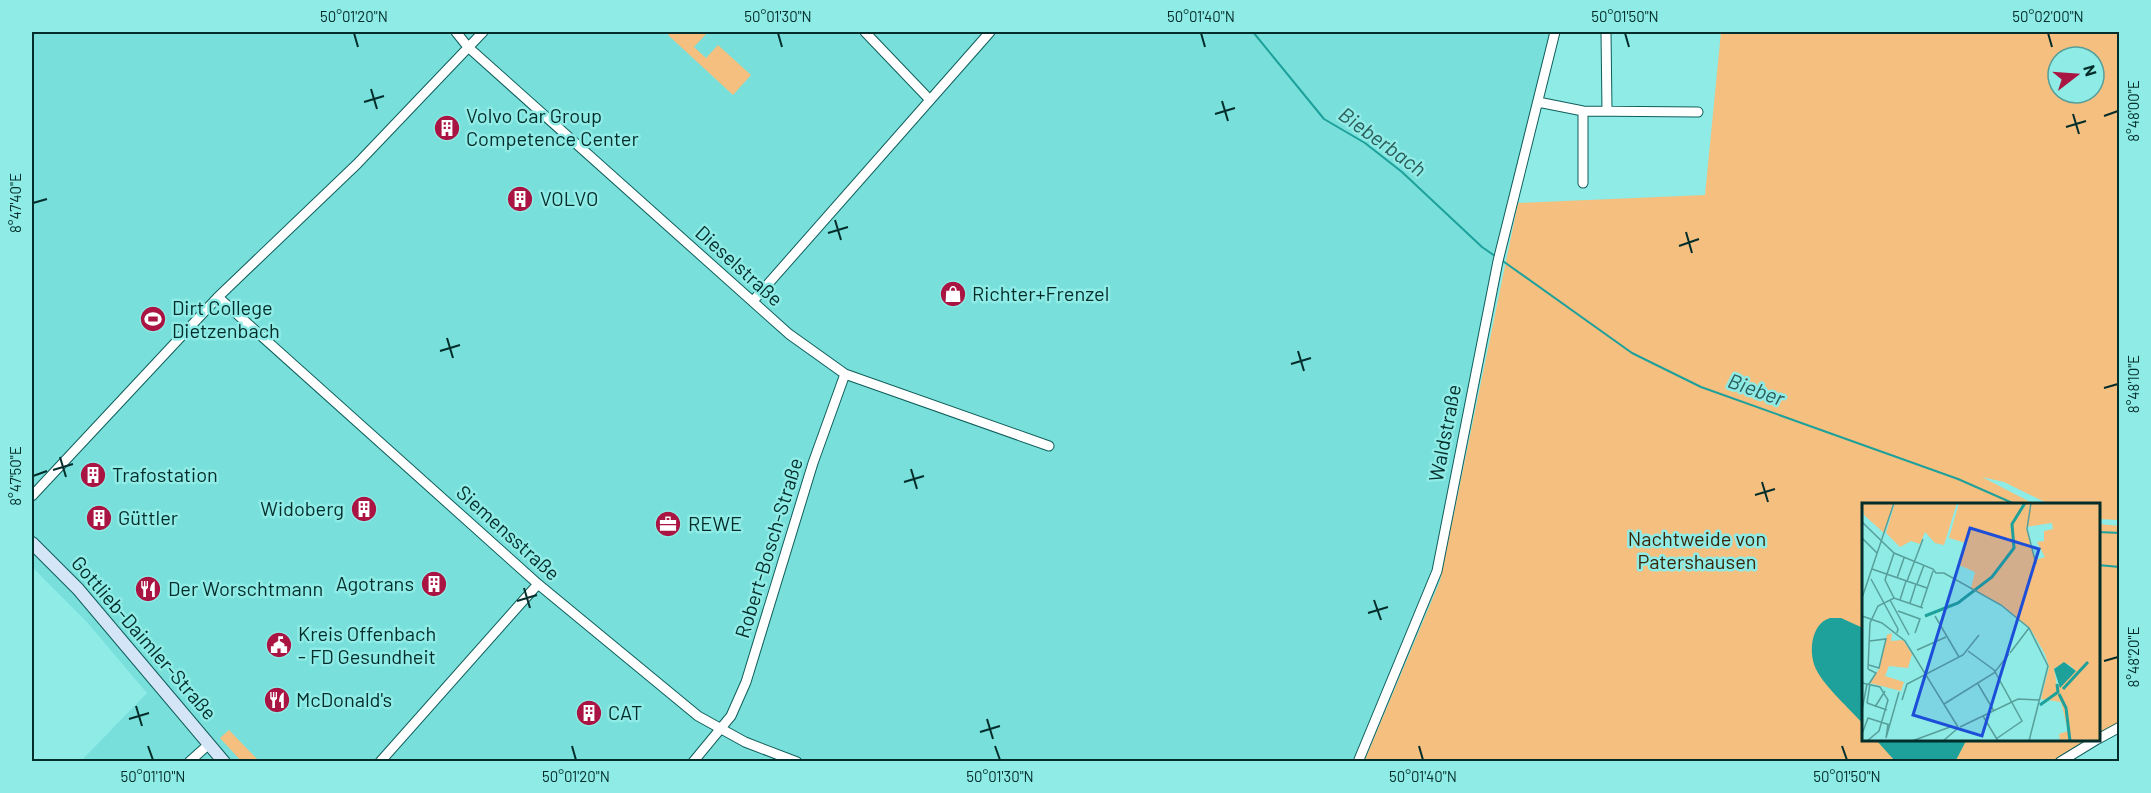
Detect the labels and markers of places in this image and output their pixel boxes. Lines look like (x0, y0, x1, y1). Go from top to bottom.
place label: Volvo Car Group Competence Center (466, 103, 639, 150)
building icon: Volvo Car Group Competence Center (432, 113, 462, 143)
building icon: VOLVO (505, 184, 535, 214)
place label: VOLVO (540, 186, 598, 210)
shop icon: Richter+Frenzel (938, 279, 968, 309)
place label: Richter+Frenzel (972, 281, 1109, 305)
place label: Dirt College Dietzenbach (172, 295, 280, 342)
sports icon: Dirt College Dietzenbach (138, 304, 168, 334)
building icon: Trafostation (78, 460, 108, 490)
place label: Trafostation (112, 462, 218, 486)
building icon: Widoberg (349, 494, 379, 524)
place label: Widoberg (260, 496, 344, 520)
building icon: Güttler (84, 503, 114, 533)
place label: Güttler (118, 505, 178, 529)
office icon: REWE (653, 509, 683, 539)
place label: REWE (688, 511, 742, 535)
building icon: Agotrans (419, 569, 449, 599)
place label: Agotrans (336, 571, 414, 595)
restaurant icon: Der Worschtmann (133, 574, 163, 604)
place label: Der Worschtmann (168, 576, 323, 600)
place label: Kreis Offenbach - FD Gesundheit (298, 621, 436, 668)
public building icon: Kreis Offenbach - FD Gesundheit (264, 630, 294, 660)
restaurant icon: McDonald's (262, 685, 292, 715)
place label: McDonald's (296, 687, 392, 711)
building icon: CAT (574, 698, 604, 728)
place label: CAT (608, 700, 642, 724)

